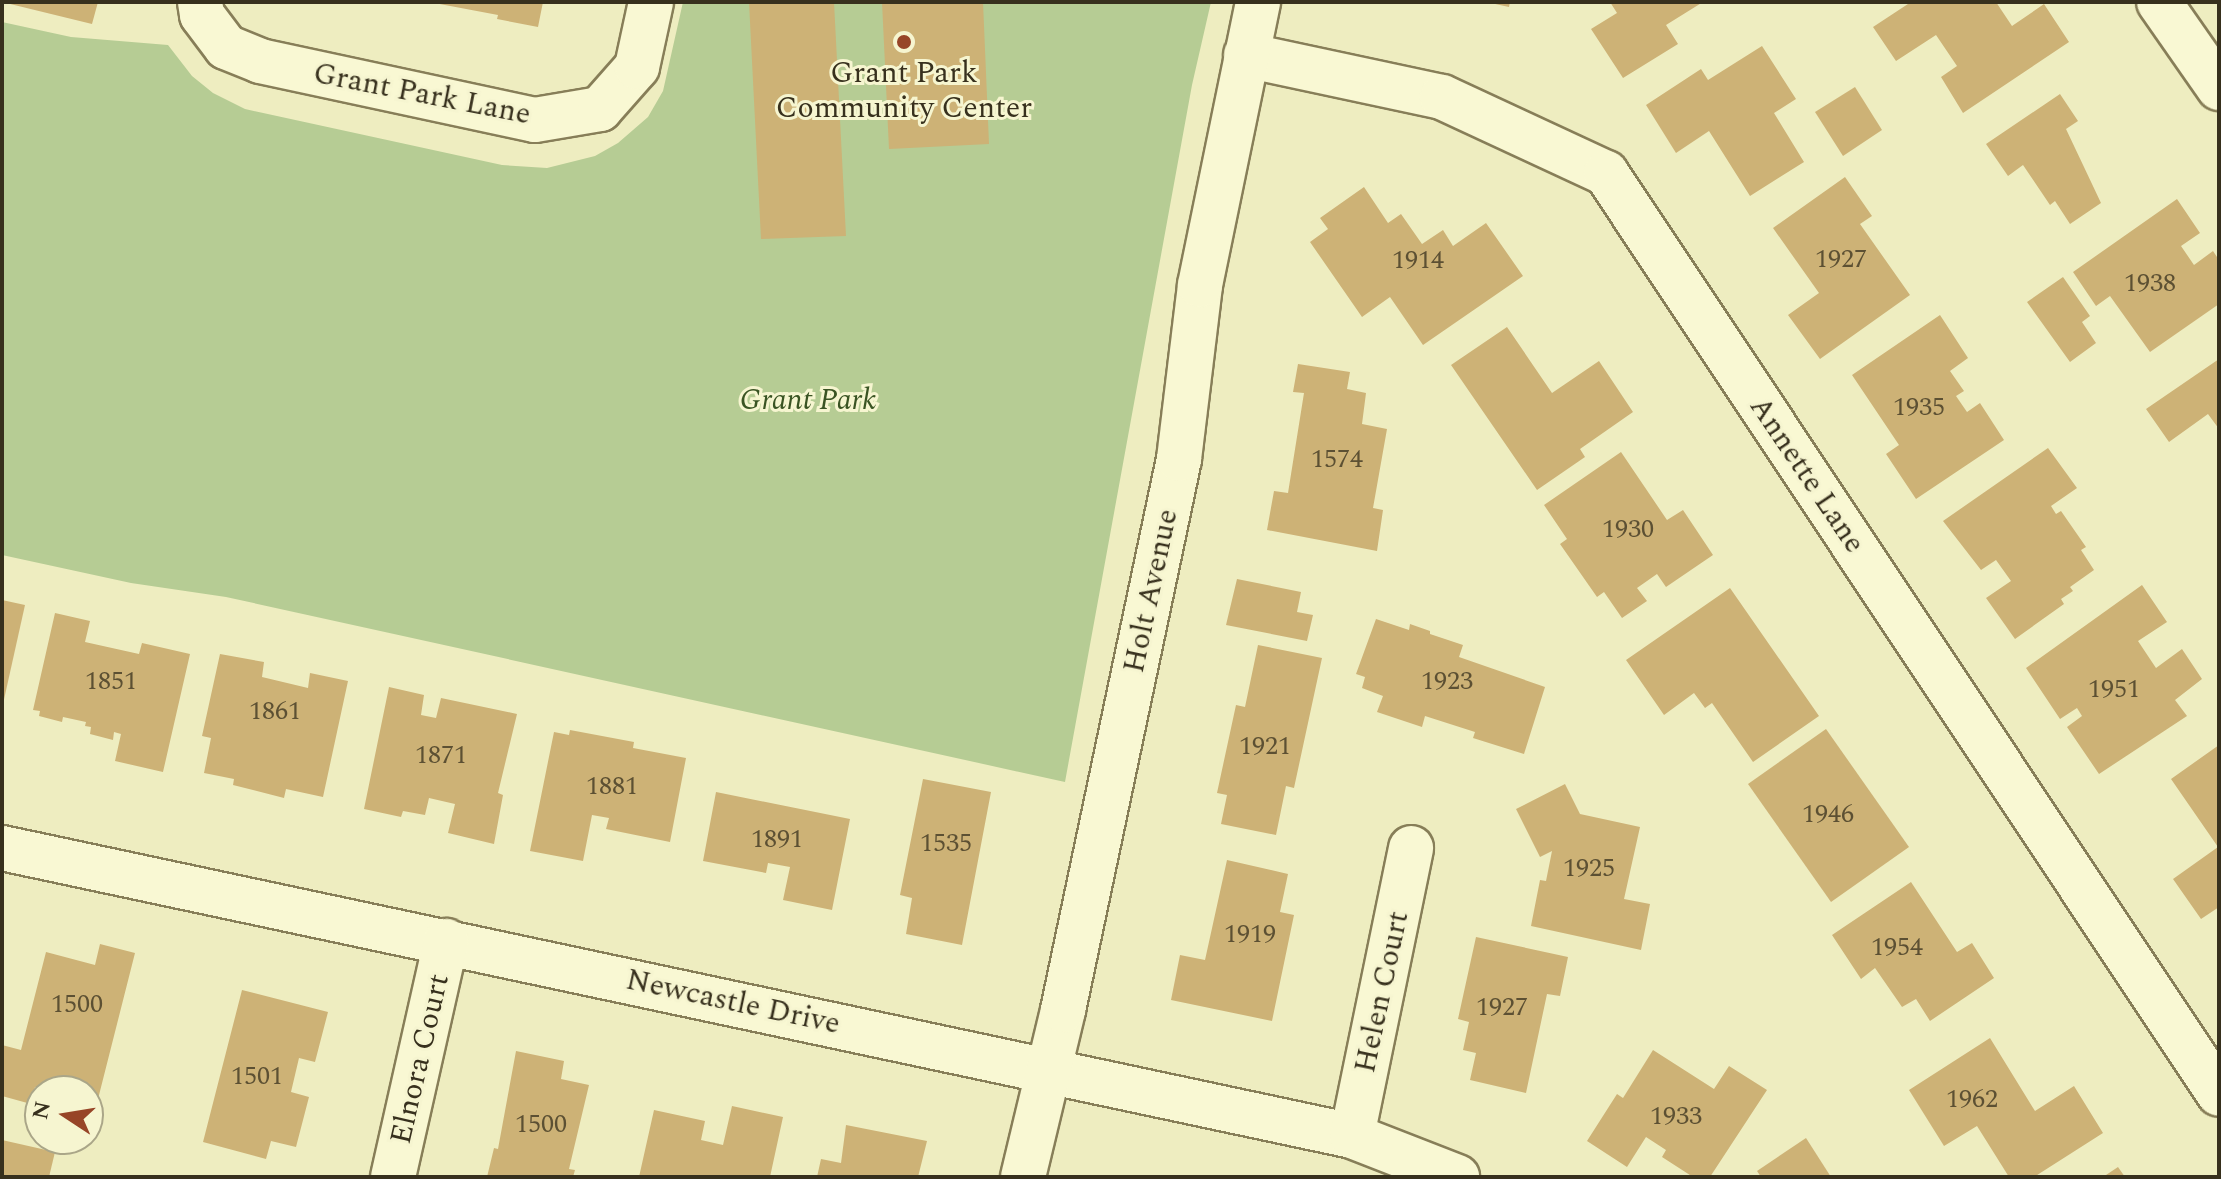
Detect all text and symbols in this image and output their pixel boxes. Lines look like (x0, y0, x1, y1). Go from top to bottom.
marker: Grant Park Community Center (895, 33, 913, 51)
street label: Grant Park Lane (310, 55, 534, 133)
place label: Grant Park Community Center (776, 55, 1032, 126)
house number: 1927 (1815, 244, 1867, 276)
house number: 1914 (1392, 245, 1444, 277)
house number: 1938 (2124, 268, 2176, 300)
park label: Grant Park (740, 382, 876, 418)
street label: Annette Lane (1742, 390, 1872, 560)
house number: 1935 (1893, 392, 1945, 424)
house number: 1574 (1311, 444, 1363, 476)
street label: Holt Avenue (1116, 506, 1186, 676)
house number: 1930 (1602, 514, 1654, 546)
house number: 1851 (85, 666, 137, 698)
house number: 1923 (1421, 666, 1473, 698)
house number: 1951 (2088, 674, 2140, 706)
house number: 1861 (249, 696, 301, 728)
house number: 1921 (1239, 731, 1291, 763)
house number: 1871 (415, 740, 467, 772)
house number: 1881 (586, 771, 638, 803)
house number: 1946 (1802, 799, 1854, 831)
house number: 1891 (751, 824, 803, 856)
house number: 1535 (920, 828, 972, 860)
house number: 1925 (1563, 853, 1615, 885)
street label: Helen Court (1347, 908, 1417, 1076)
house number: 1919 (1224, 919, 1276, 951)
house number: 1954 (1871, 932, 1923, 964)
street label: Newcastle Drive (623, 962, 843, 1042)
street label: Elnora Court (383, 970, 457, 1148)
house number: 1500 (51, 989, 103, 1021)
house number: 1927 (1476, 992, 1528, 1024)
house number: 1501 (231, 1061, 283, 1093)
north arrow (24, 1075, 104, 1155)
house number: 1962 (1946, 1084, 1998, 1116)
text: N (24, 1098, 60, 1123)
house number: 1933 (1650, 1101, 1702, 1133)
house number: 1500 (515, 1109, 567, 1141)

